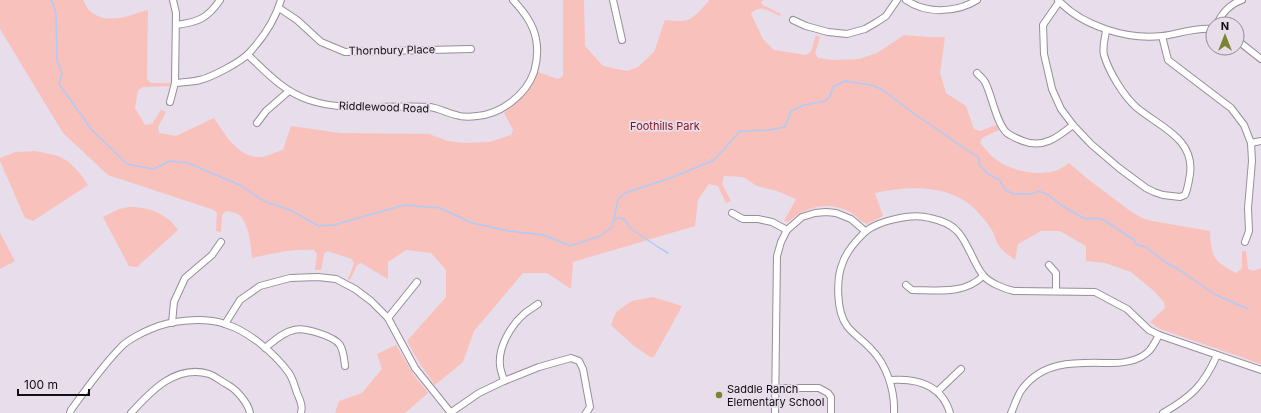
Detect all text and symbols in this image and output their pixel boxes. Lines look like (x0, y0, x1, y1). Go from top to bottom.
north arrow (1205, 16, 1245, 56)
text: N (1221, 19, 1229, 33)
street label: Thornbury Place (349, 42, 435, 58)
street label: Riddlewood Road (339, 98, 429, 116)
park label: Foothills Park (630, 119, 700, 133)
scale bar (18, 371, 89, 397)
text: 100 m (24, 377, 58, 392)
place label: Saddle Ranch Elementary School (727, 382, 824, 409)
marker: Saddle Ranch Elementary School (714, 390, 724, 400)

